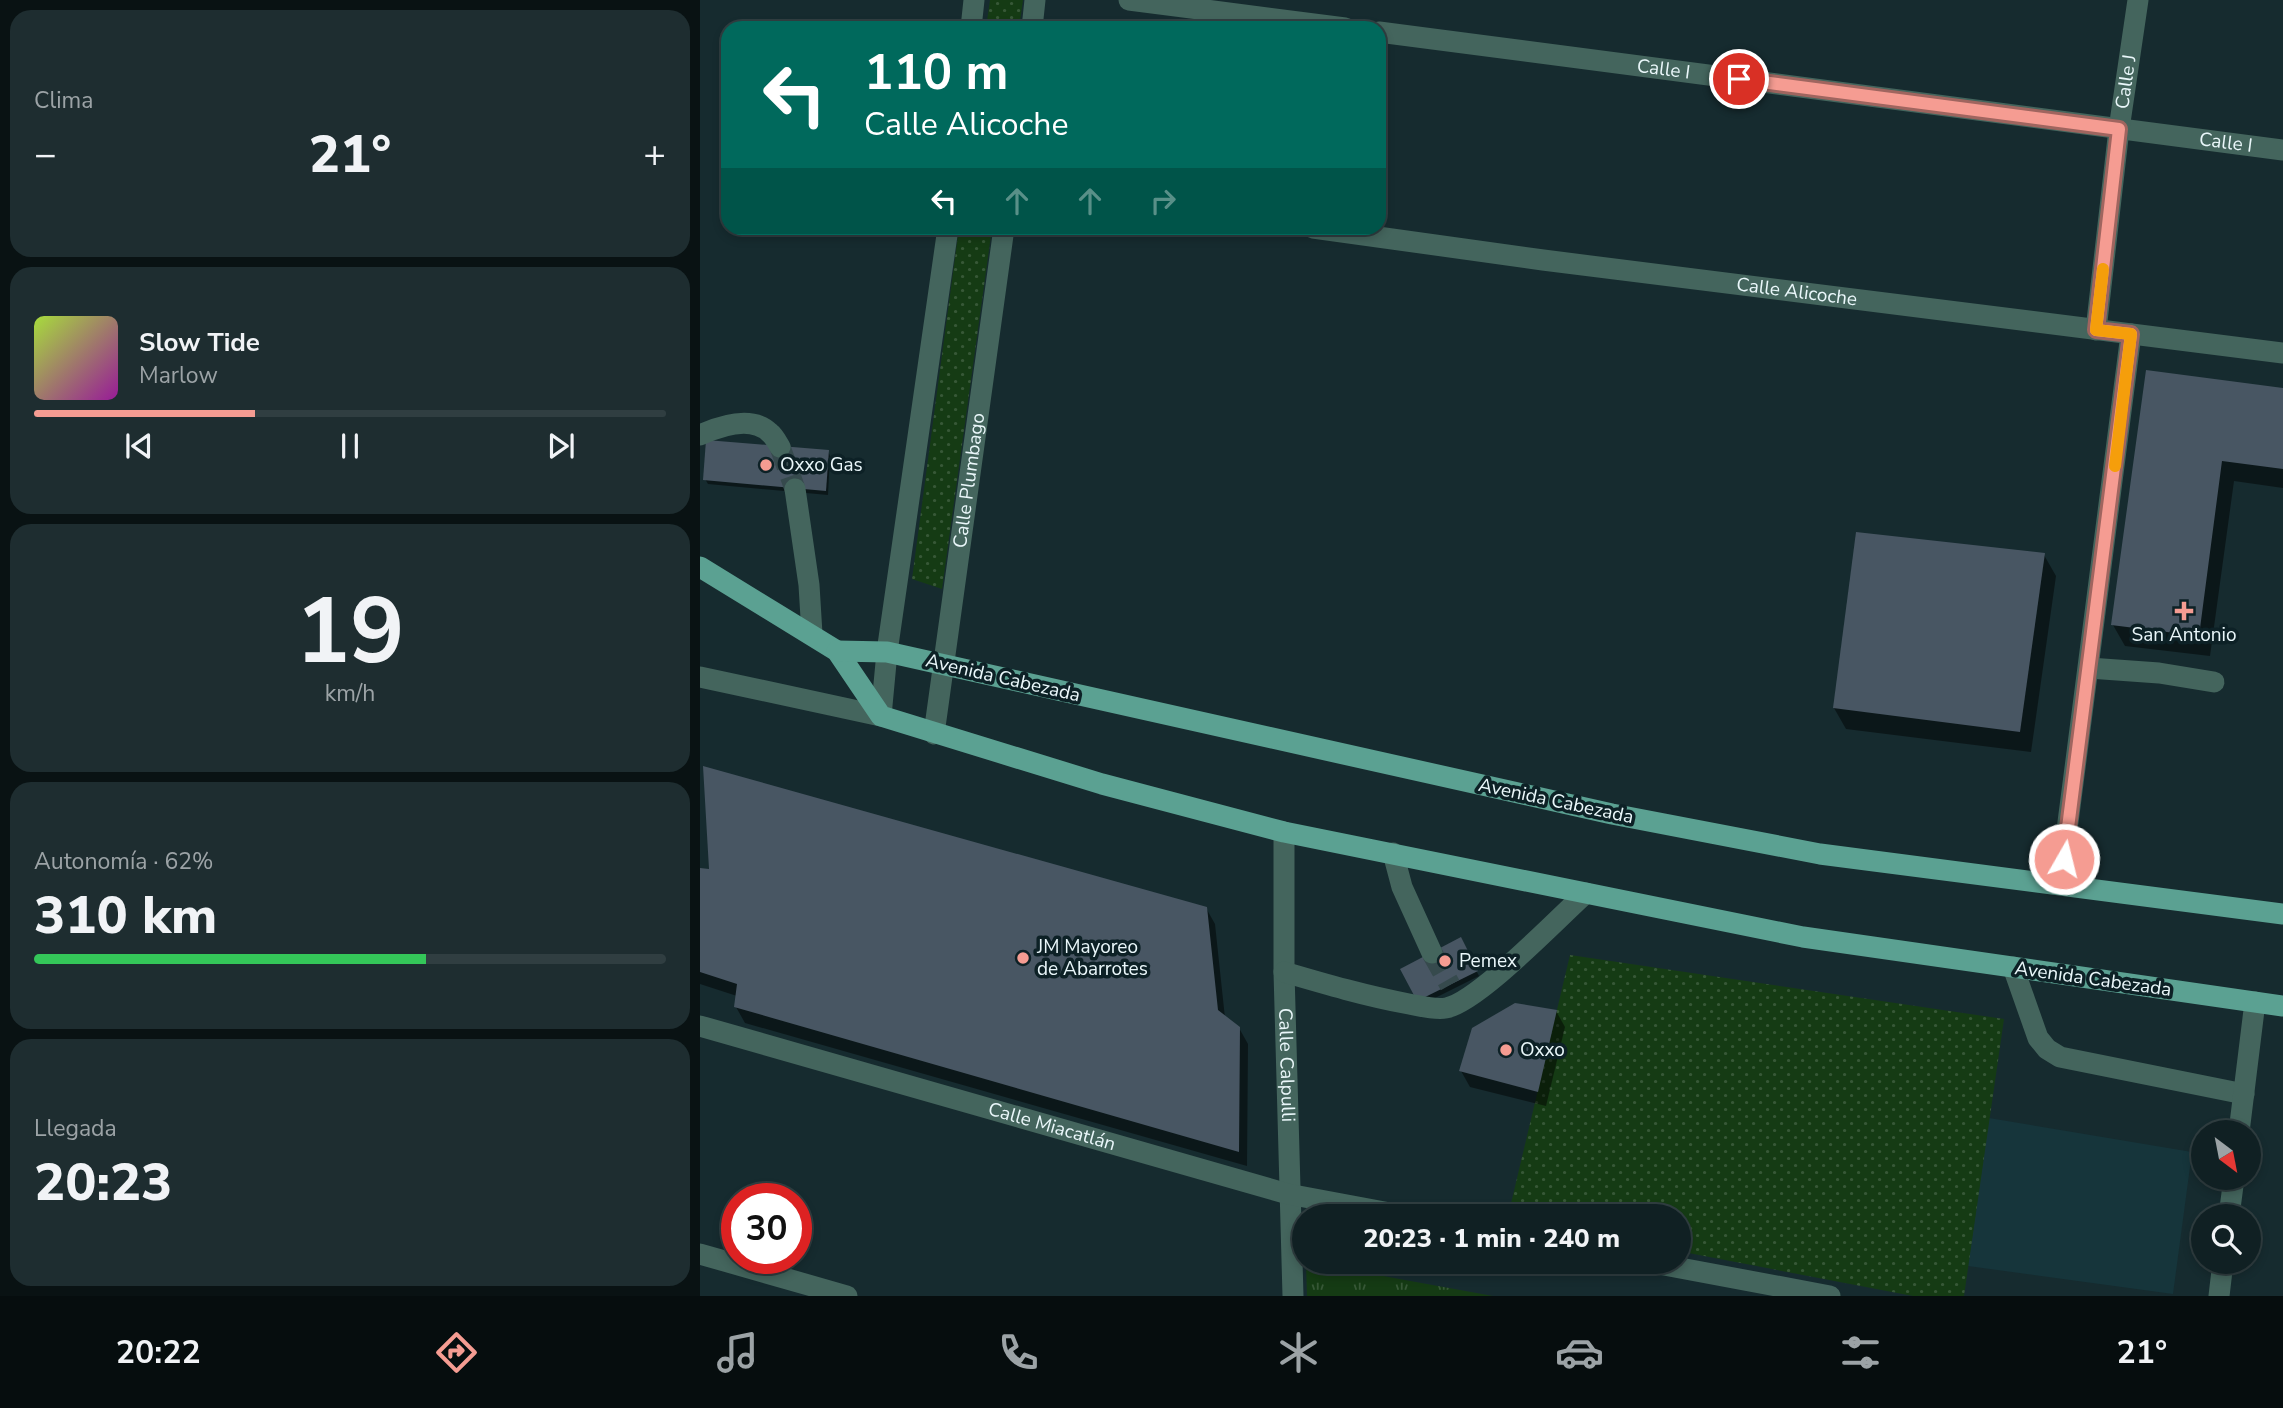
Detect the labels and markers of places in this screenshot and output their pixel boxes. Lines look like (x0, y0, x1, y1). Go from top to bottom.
pin (1709, 49, 1769, 109)
place label: Oxxo Gas (780, 452, 863, 478)
marker: Oxxo Gas (758, 457, 774, 473)
marker: San Antonio (2174, 601, 2194, 621)
place label: San Antonio (2132, 622, 2236, 648)
place label: JM Mayoreo de Abarrotes (1036, 934, 1148, 982)
place label: Pemex (1459, 948, 1517, 974)
marker: JM Mayoreo de Abarrotes (1015, 950, 1031, 966)
marker: Pemex (1437, 953, 1453, 969)
place label: Oxxo (1520, 1037, 1565, 1063)
marker: Oxxo (1498, 1042, 1514, 1058)

